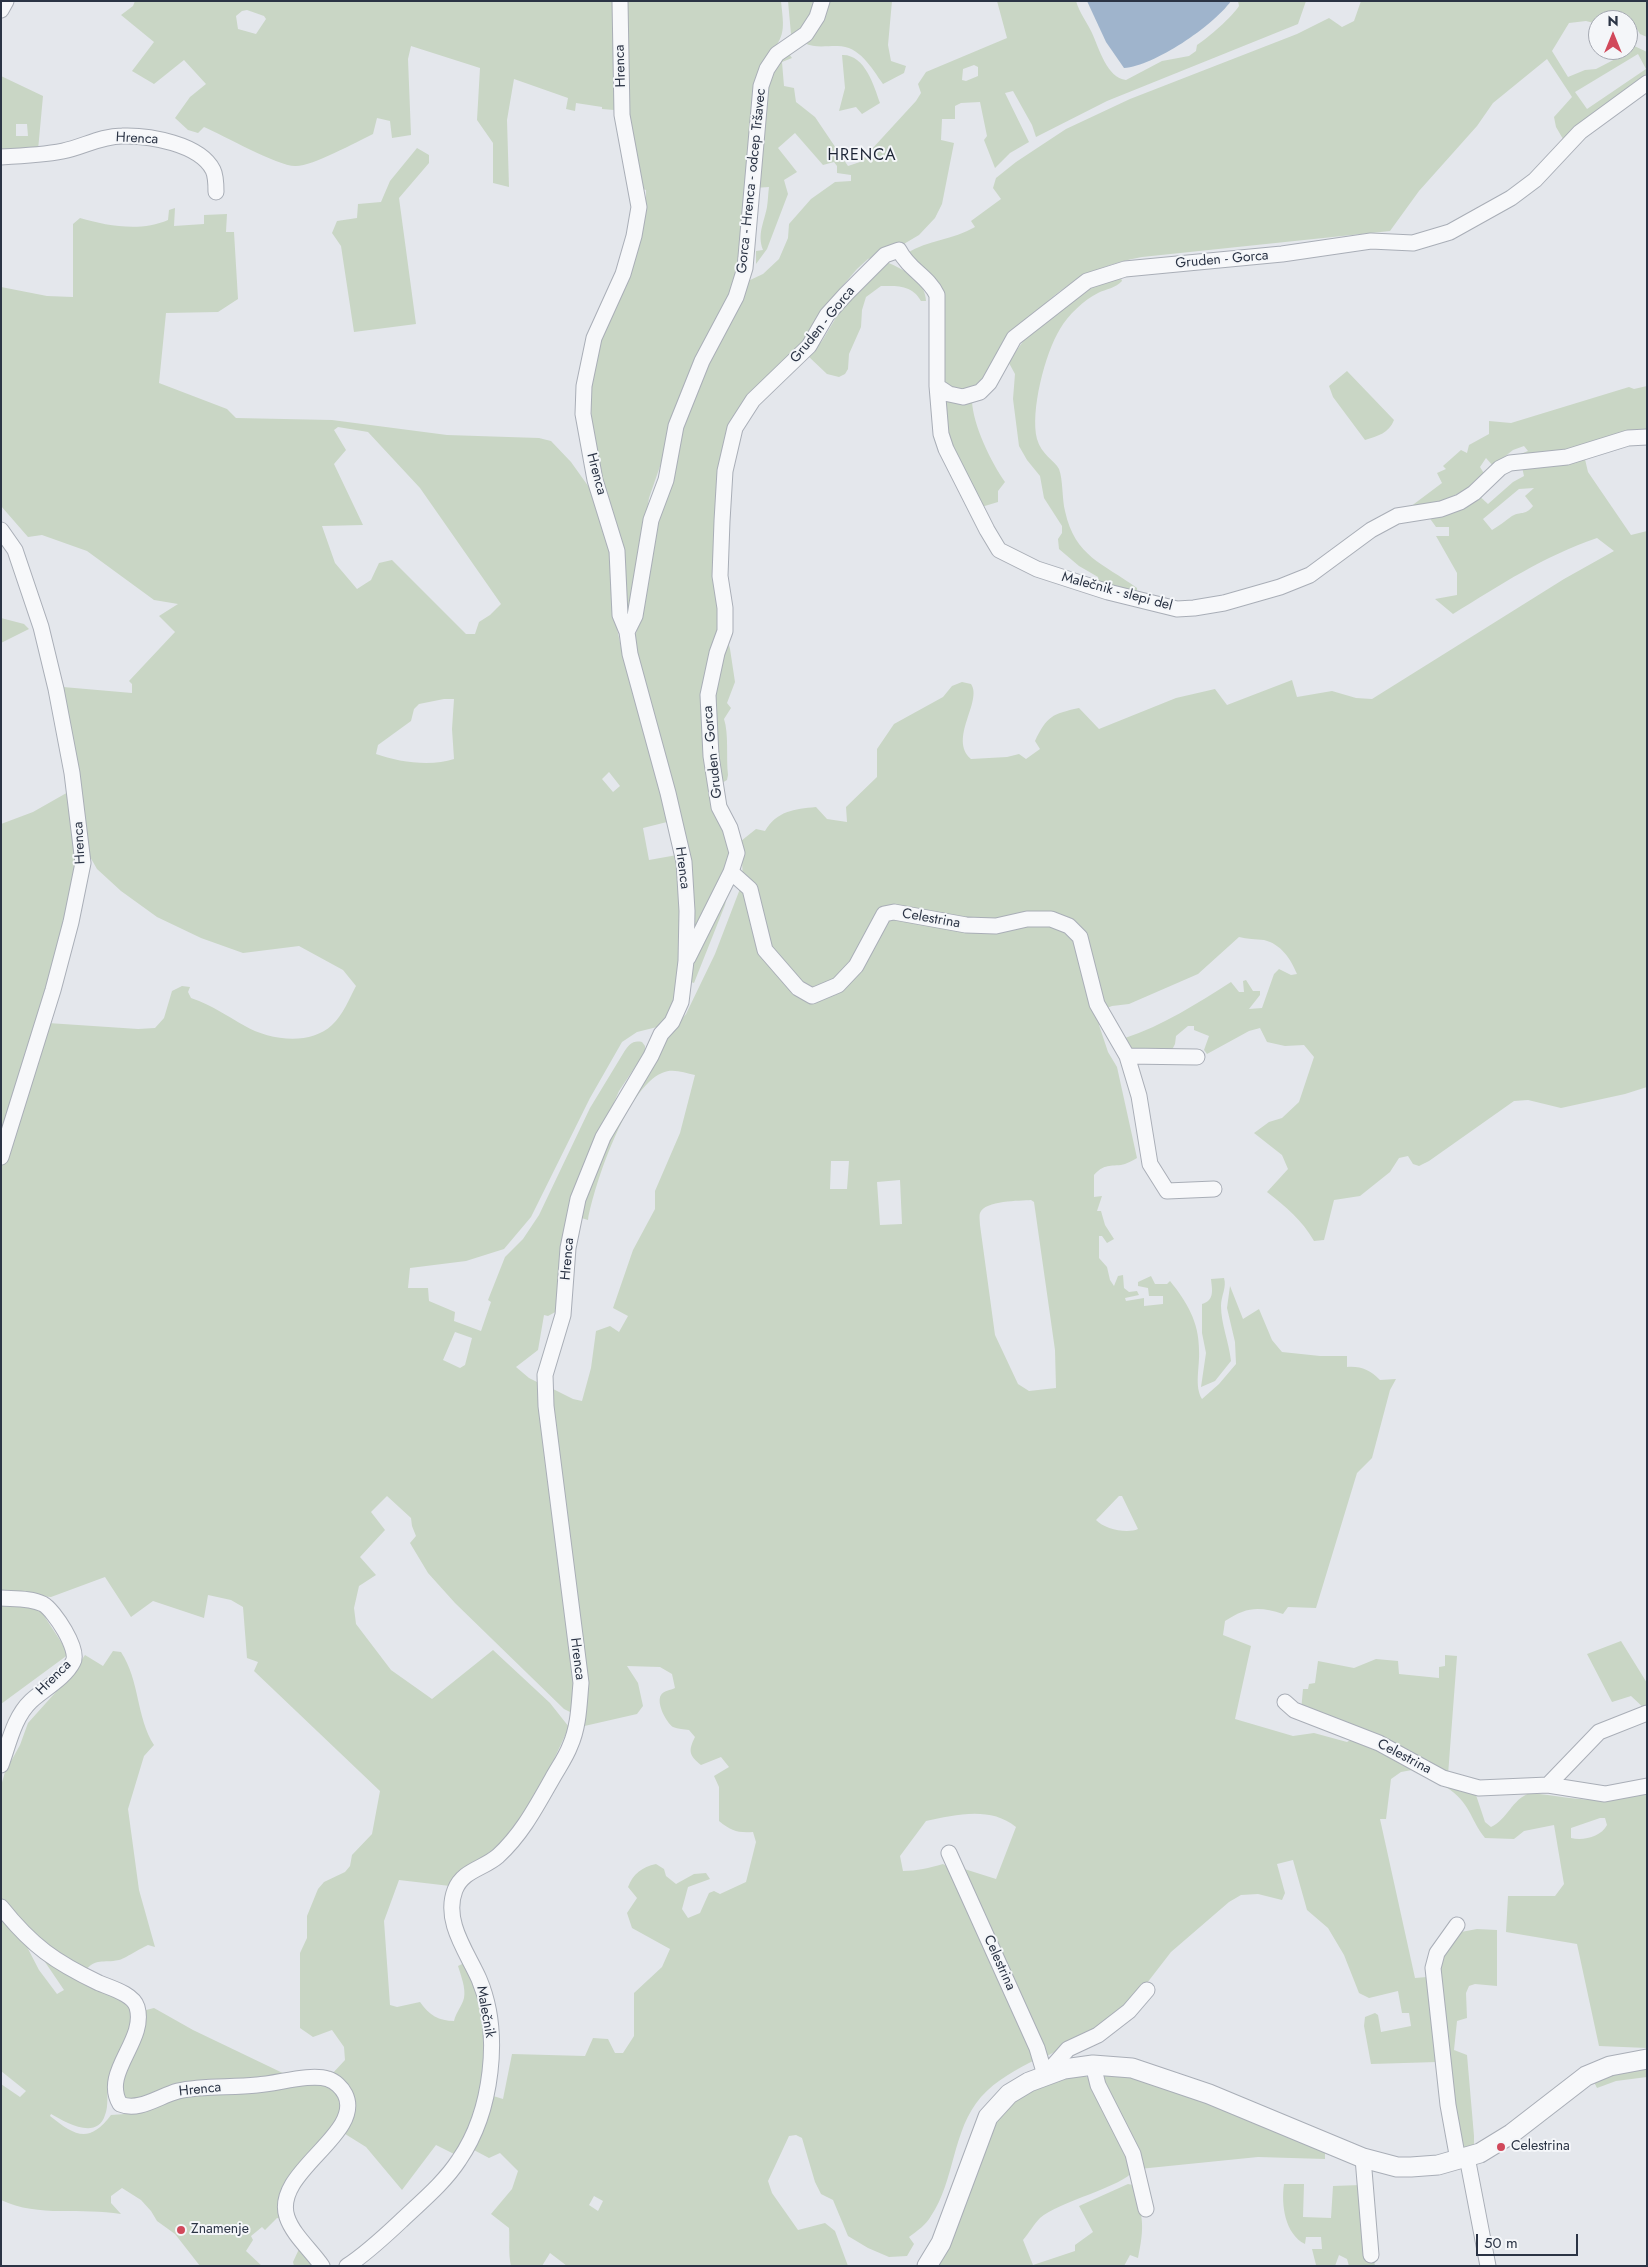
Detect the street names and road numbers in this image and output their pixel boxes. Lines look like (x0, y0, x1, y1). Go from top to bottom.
street label: Hrenca (612, 44, 630, 88)
street label: Gorca - Hrenca - odcep Tršavec (734, 88, 770, 274)
street label: Hrenca (115, 129, 159, 149)
street label: Gruden - Gorca (1175, 248, 1269, 272)
street label: Gruden - Gorca (787, 283, 859, 367)
street label: Hrenca (582, 451, 610, 497)
street label: Malečnik - slepi del (1060, 569, 1174, 615)
street label: Gruden - Gorca (700, 705, 726, 799)
street label: Hrenca (70, 821, 90, 865)
street label: Hrenca (671, 846, 693, 890)
street label: Celestrina (901, 906, 961, 932)
street label: Hrenca (558, 1237, 578, 1281)
street label: Hrenca (566, 1637, 588, 1681)
street label: Hrenca (33, 1657, 75, 1699)
street label: Celestrina (1374, 1736, 1434, 1778)
street label: Celestrina (979, 1933, 1019, 1993)
street label: Malečnik (472, 1985, 498, 2039)
street label: Hrenca (178, 2079, 222, 2101)

